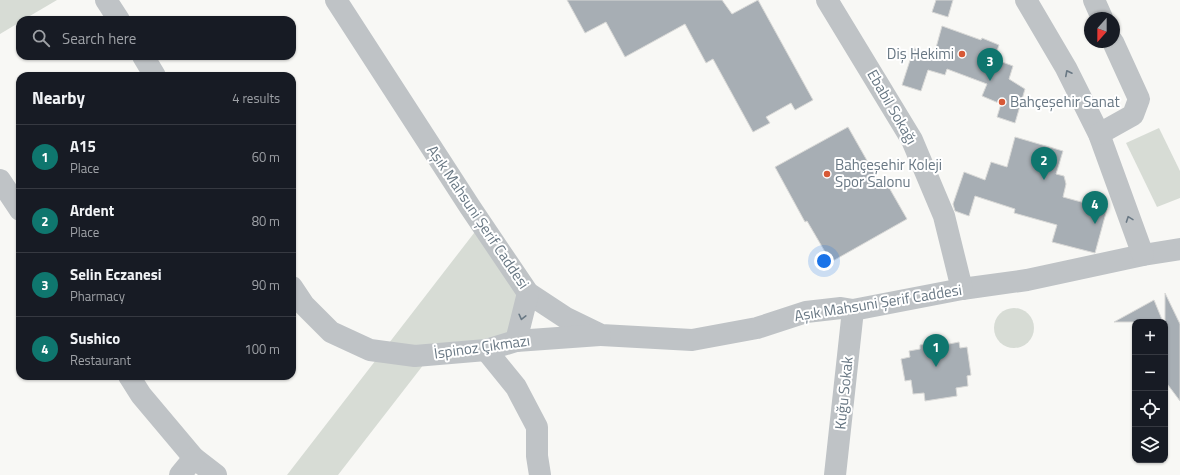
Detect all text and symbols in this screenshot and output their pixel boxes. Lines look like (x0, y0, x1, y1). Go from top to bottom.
north arrow (1084, 12, 1120, 48)
search box (16, 16, 296, 60)
icon: search (30, 27, 52, 49)
text: Search here (62, 27, 136, 50)
place label: Diş Hekimi (887, 42, 954, 65)
pin: 3 (977, 48, 1003, 81)
marker: Diş Hekimi (957, 49, 967, 59)
street label: Ebabil Sokağı (862, 65, 923, 149)
one-way arrow (1065, 70, 1073, 78)
text: Nearby (32, 85, 85, 111)
text: 4 results (232, 88, 280, 108)
place label: Bahçeşehir Sanat (1010, 90, 1120, 113)
marker: Bahçeşehir Sanat (997, 97, 1007, 107)
text: A15 (70, 135, 96, 158)
street label: Aşık Mahsuni Şerif Caddesi (422, 140, 535, 293)
text: 1 (41, 147, 49, 167)
text: 60 m (252, 147, 280, 167)
pin: 2 (1031, 147, 1057, 180)
place label: Bahçeşehir Koleji Spor Salonu (835, 153, 942, 193)
text: Place (70, 158, 99, 178)
marker: Bahçeşehir Koleji Spor Salonu (822, 169, 832, 179)
pin: 4 (1082, 191, 1108, 224)
text: Ardent (70, 199, 114, 222)
text: 2 (41, 211, 49, 231)
text: 80 m (252, 211, 280, 231)
one-way arrow (1126, 215, 1134, 222)
text: Place (70, 222, 99, 242)
your location (814, 251, 834, 271)
text: Selin Eczanesi (70, 263, 162, 286)
text: 3 (41, 275, 49, 295)
text: 90 m (252, 275, 280, 295)
street label: Aşık Mahsuni Şerif Caddesi (793, 278, 963, 327)
text: Pharmacy (70, 286, 125, 306)
one-way arrow (518, 314, 526, 320)
map controls (1132, 319, 1168, 463)
button: + (1132, 319, 1168, 355)
text: Sushico (70, 327, 120, 350)
street label: İspinoz Çıkmazı (432, 328, 531, 365)
pin: 1 (923, 334, 949, 367)
text: 4 (41, 339, 49, 359)
text: 100 m (244, 339, 280, 359)
text: Restaurant (70, 350, 131, 370)
street label: Kuğu Sokak (828, 355, 859, 431)
button: − (1132, 355, 1168, 391)
button: locate (1132, 391, 1168, 427)
button: layers (1132, 427, 1168, 463)

